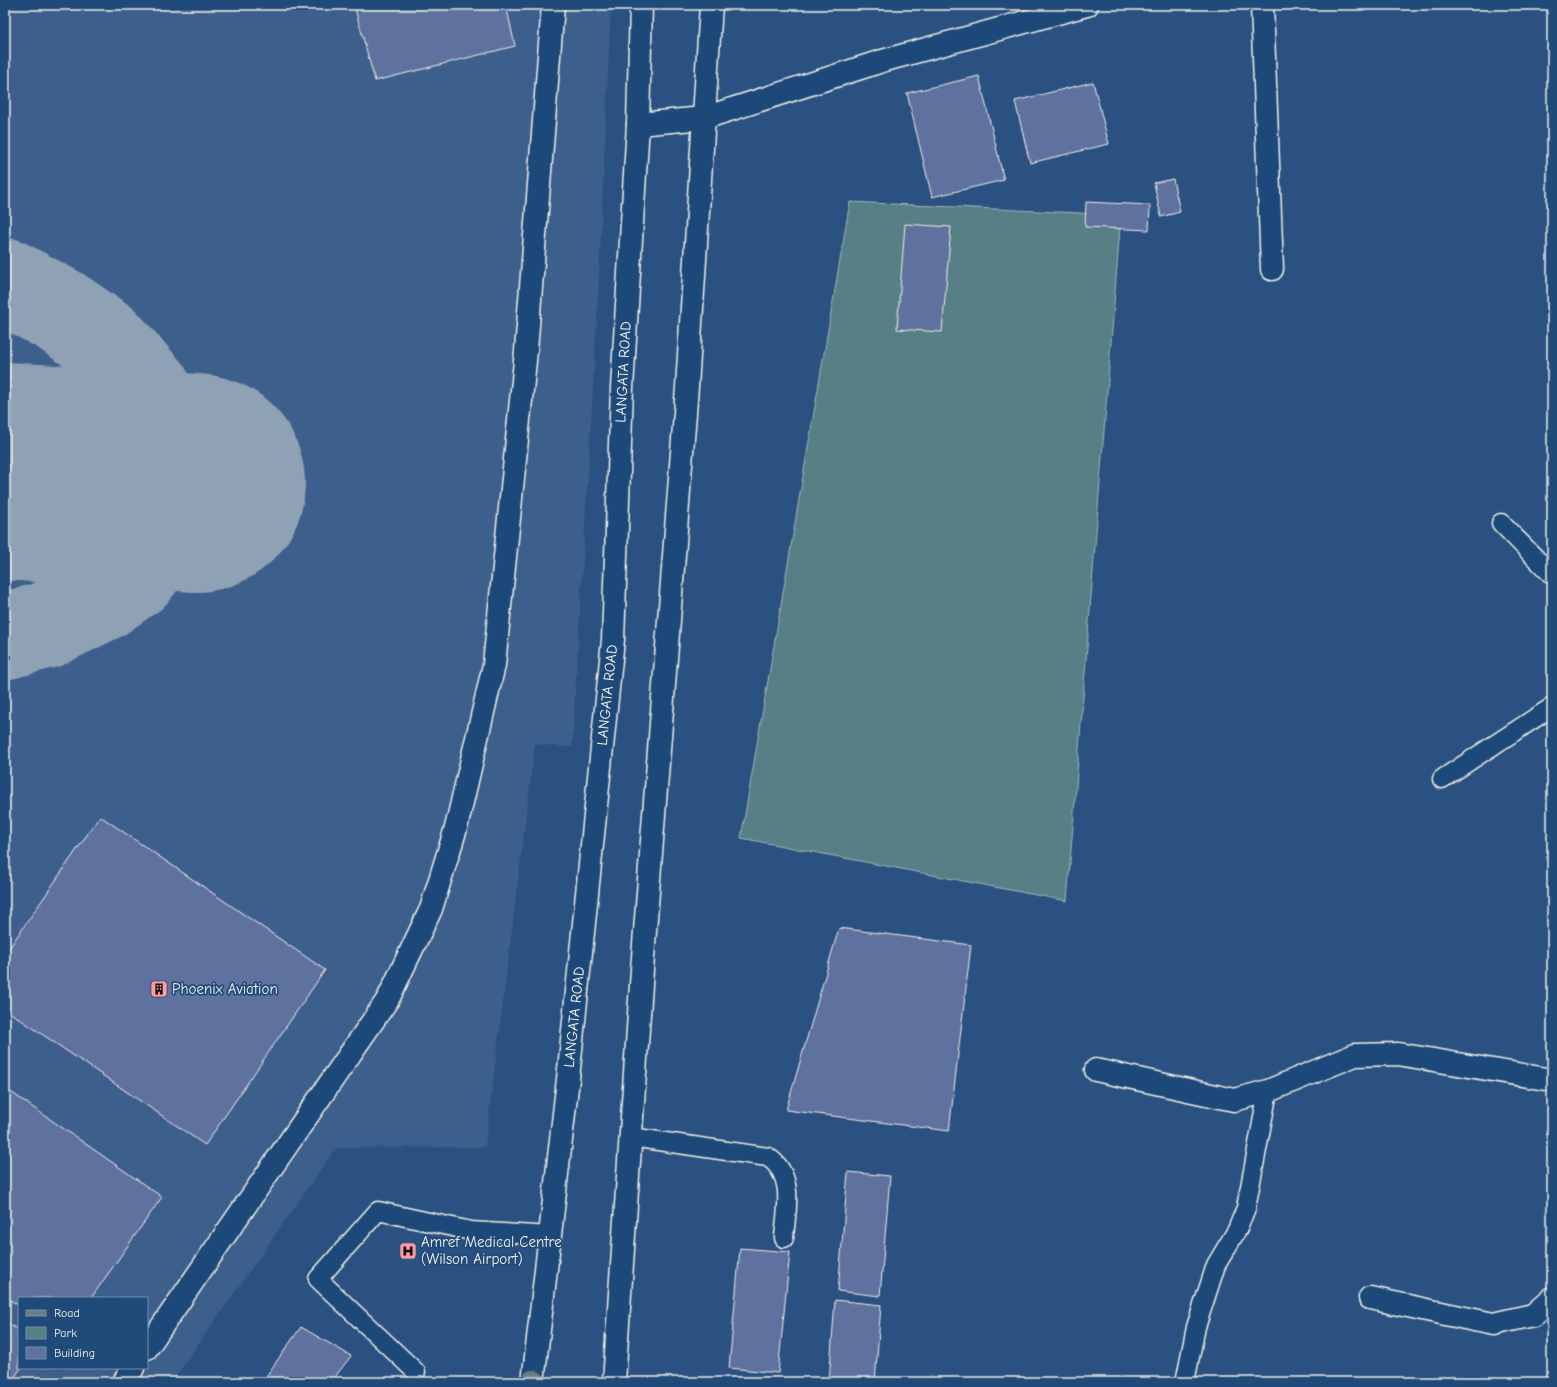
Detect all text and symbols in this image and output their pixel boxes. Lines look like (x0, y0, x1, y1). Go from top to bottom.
street label: LANGATA ROAD (611, 321, 635, 423)
street label: LANGATA ROAD (593, 644, 621, 746)
street label: LANGATA ROAD (560, 966, 588, 1068)
building icon: Phoenix Aviation (149, 979, 169, 999)
place label: Phoenix Aviation (172, 980, 278, 998)
place label: Amref Medical Centre (Wilson Airport) (421, 1233, 562, 1268)
hospital icon: Amref Medical Centre (Wilson Airport) (398, 1241, 418, 1261)
legend (18, 1297, 148, 1369)
text: Road (54, 1306, 80, 1320)
text: Park (54, 1326, 77, 1340)
text: Building (54, 1346, 95, 1360)

